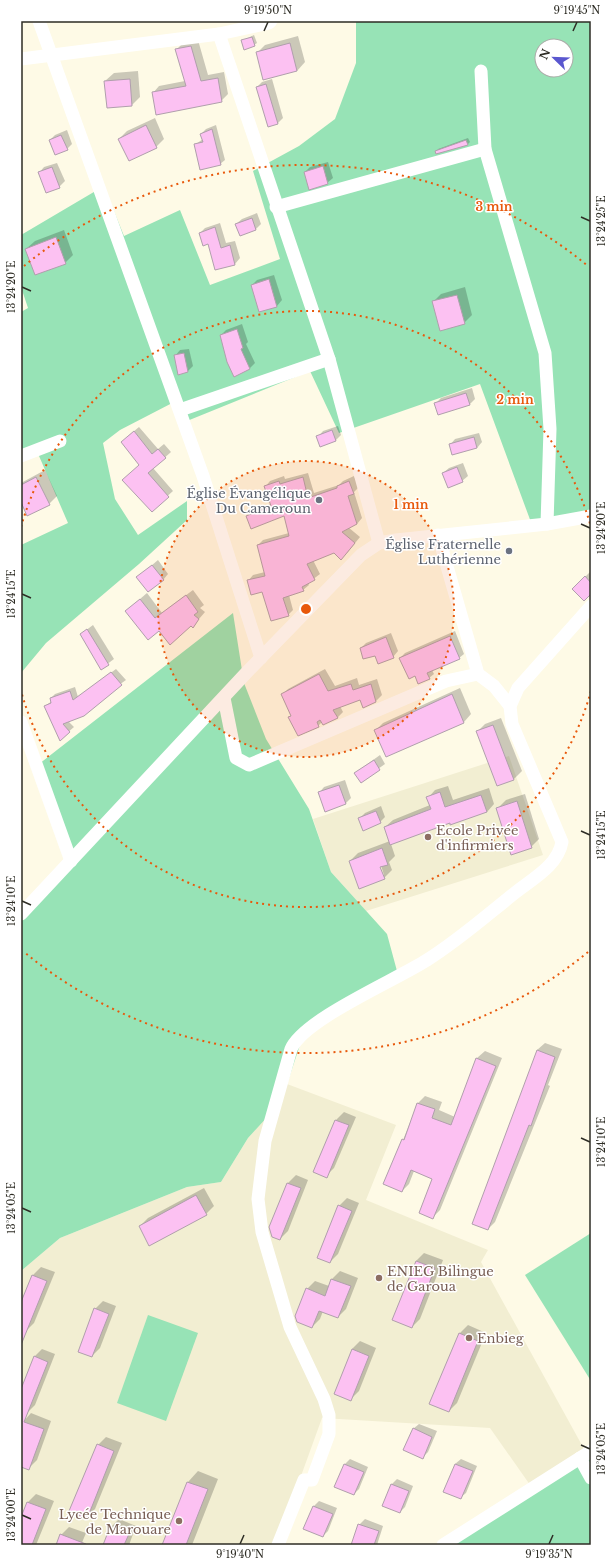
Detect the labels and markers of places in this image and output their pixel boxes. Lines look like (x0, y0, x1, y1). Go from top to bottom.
place label: Église Évangélique Du Cameroun (186, 485, 311, 517)
marker: Église Évangélique Du Cameroun (314, 495, 324, 505)
place label: Église Fraternelle Luthérienne (385, 536, 501, 568)
marker: Église Fraternelle Luthérienne (504, 546, 514, 556)
centre of rings (299, 602, 313, 616)
place label: Ecole Privée d'infirmiers (436, 822, 518, 854)
marker: Ecole Privée d'infirmiers (423, 832, 433, 842)
place label: ENIEG Bilingue de Garoua (387, 1263, 494, 1295)
marker: ENIEG Bilingue de Garoua (374, 1273, 384, 1283)
place label: Enbieg (477, 1330, 524, 1347)
marker: Enbieg (464, 1333, 474, 1343)
place label: Lycée Technique de Marouare (59, 1506, 171, 1538)
marker: Lycée Technique de Marouare (174, 1516, 184, 1526)

